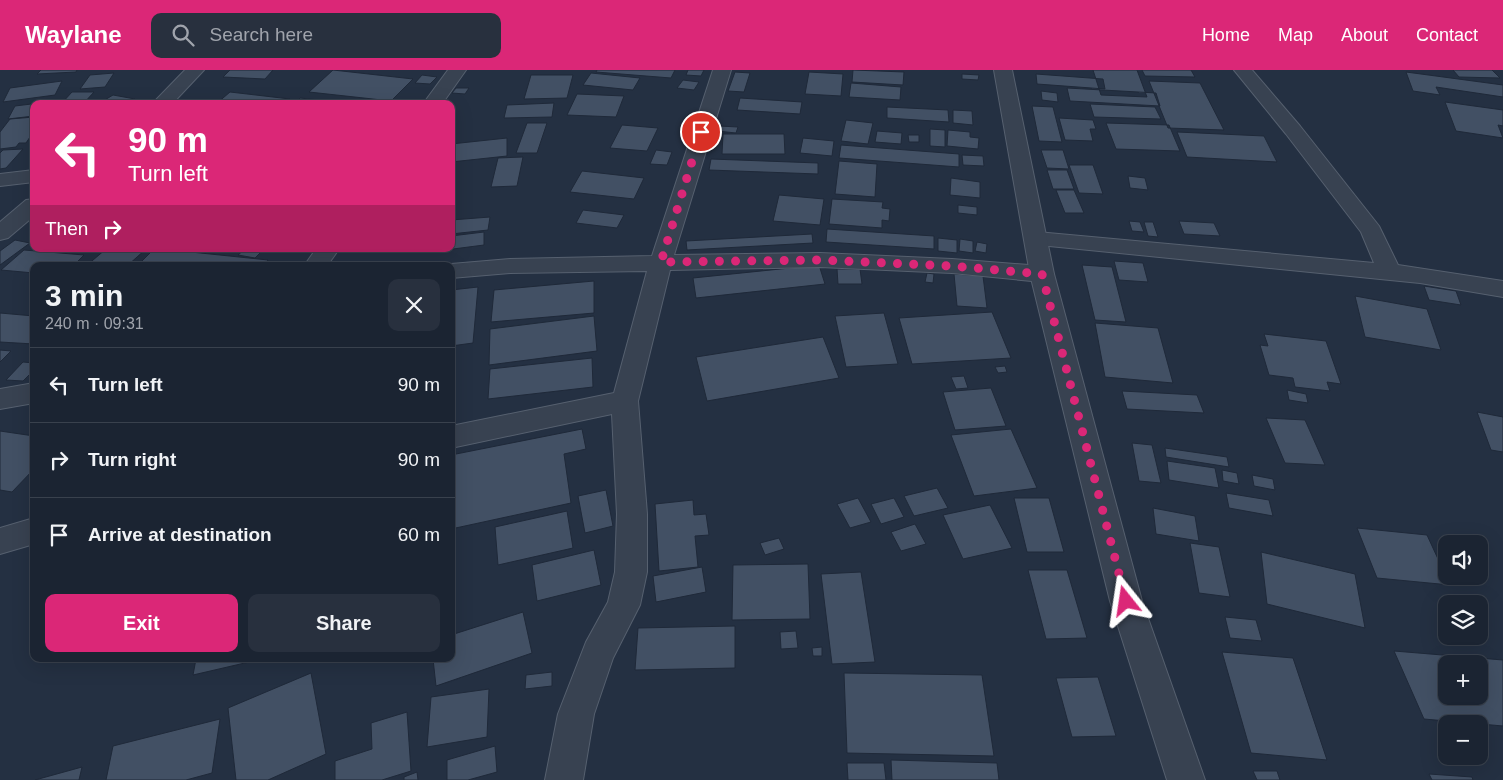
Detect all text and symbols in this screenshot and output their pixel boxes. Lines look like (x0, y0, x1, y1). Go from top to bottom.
search box (151, 13, 501, 58)
text: Waylane (25, 21, 121, 48)
icon: search (169, 21, 197, 49)
text: Search here (209, 24, 313, 45)
text: Home (1202, 25, 1250, 45)
text: Map (1278, 25, 1313, 45)
text: About (1341, 25, 1388, 45)
text: Contact (1416, 25, 1478, 45)
pin (680, 111, 722, 153)
icon: arrive (687, 118, 715, 146)
icon: left (45, 120, 110, 185)
text: 90 m (128, 120, 208, 159)
text: Turn left (128, 161, 208, 186)
icon: right (98, 215, 126, 243)
text: Then (45, 218, 88, 239)
text: 3 min (45, 279, 123, 312)
button: close (388, 279, 440, 331)
text: 240 m · 09:31 (45, 315, 144, 332)
icon: left (45, 371, 73, 399)
text: Turn left (88, 374, 163, 395)
text: 90 m (398, 374, 440, 395)
icon: right (45, 446, 73, 474)
text: Turn right (88, 449, 176, 470)
text: 90 m (398, 449, 440, 470)
icon: arrive (45, 521, 73, 549)
text: Arrive at destination (88, 524, 272, 545)
text: 60 m (398, 524, 440, 545)
map controls (1438, 535, 1488, 765)
button: sound (1438, 535, 1488, 585)
position arrow (1099, 574, 1151, 626)
button: Exit (45, 594, 238, 652)
button: Share (248, 594, 440, 652)
button: layers (1438, 595, 1488, 645)
button: + (1438, 655, 1488, 705)
button: − (1438, 715, 1488, 765)

